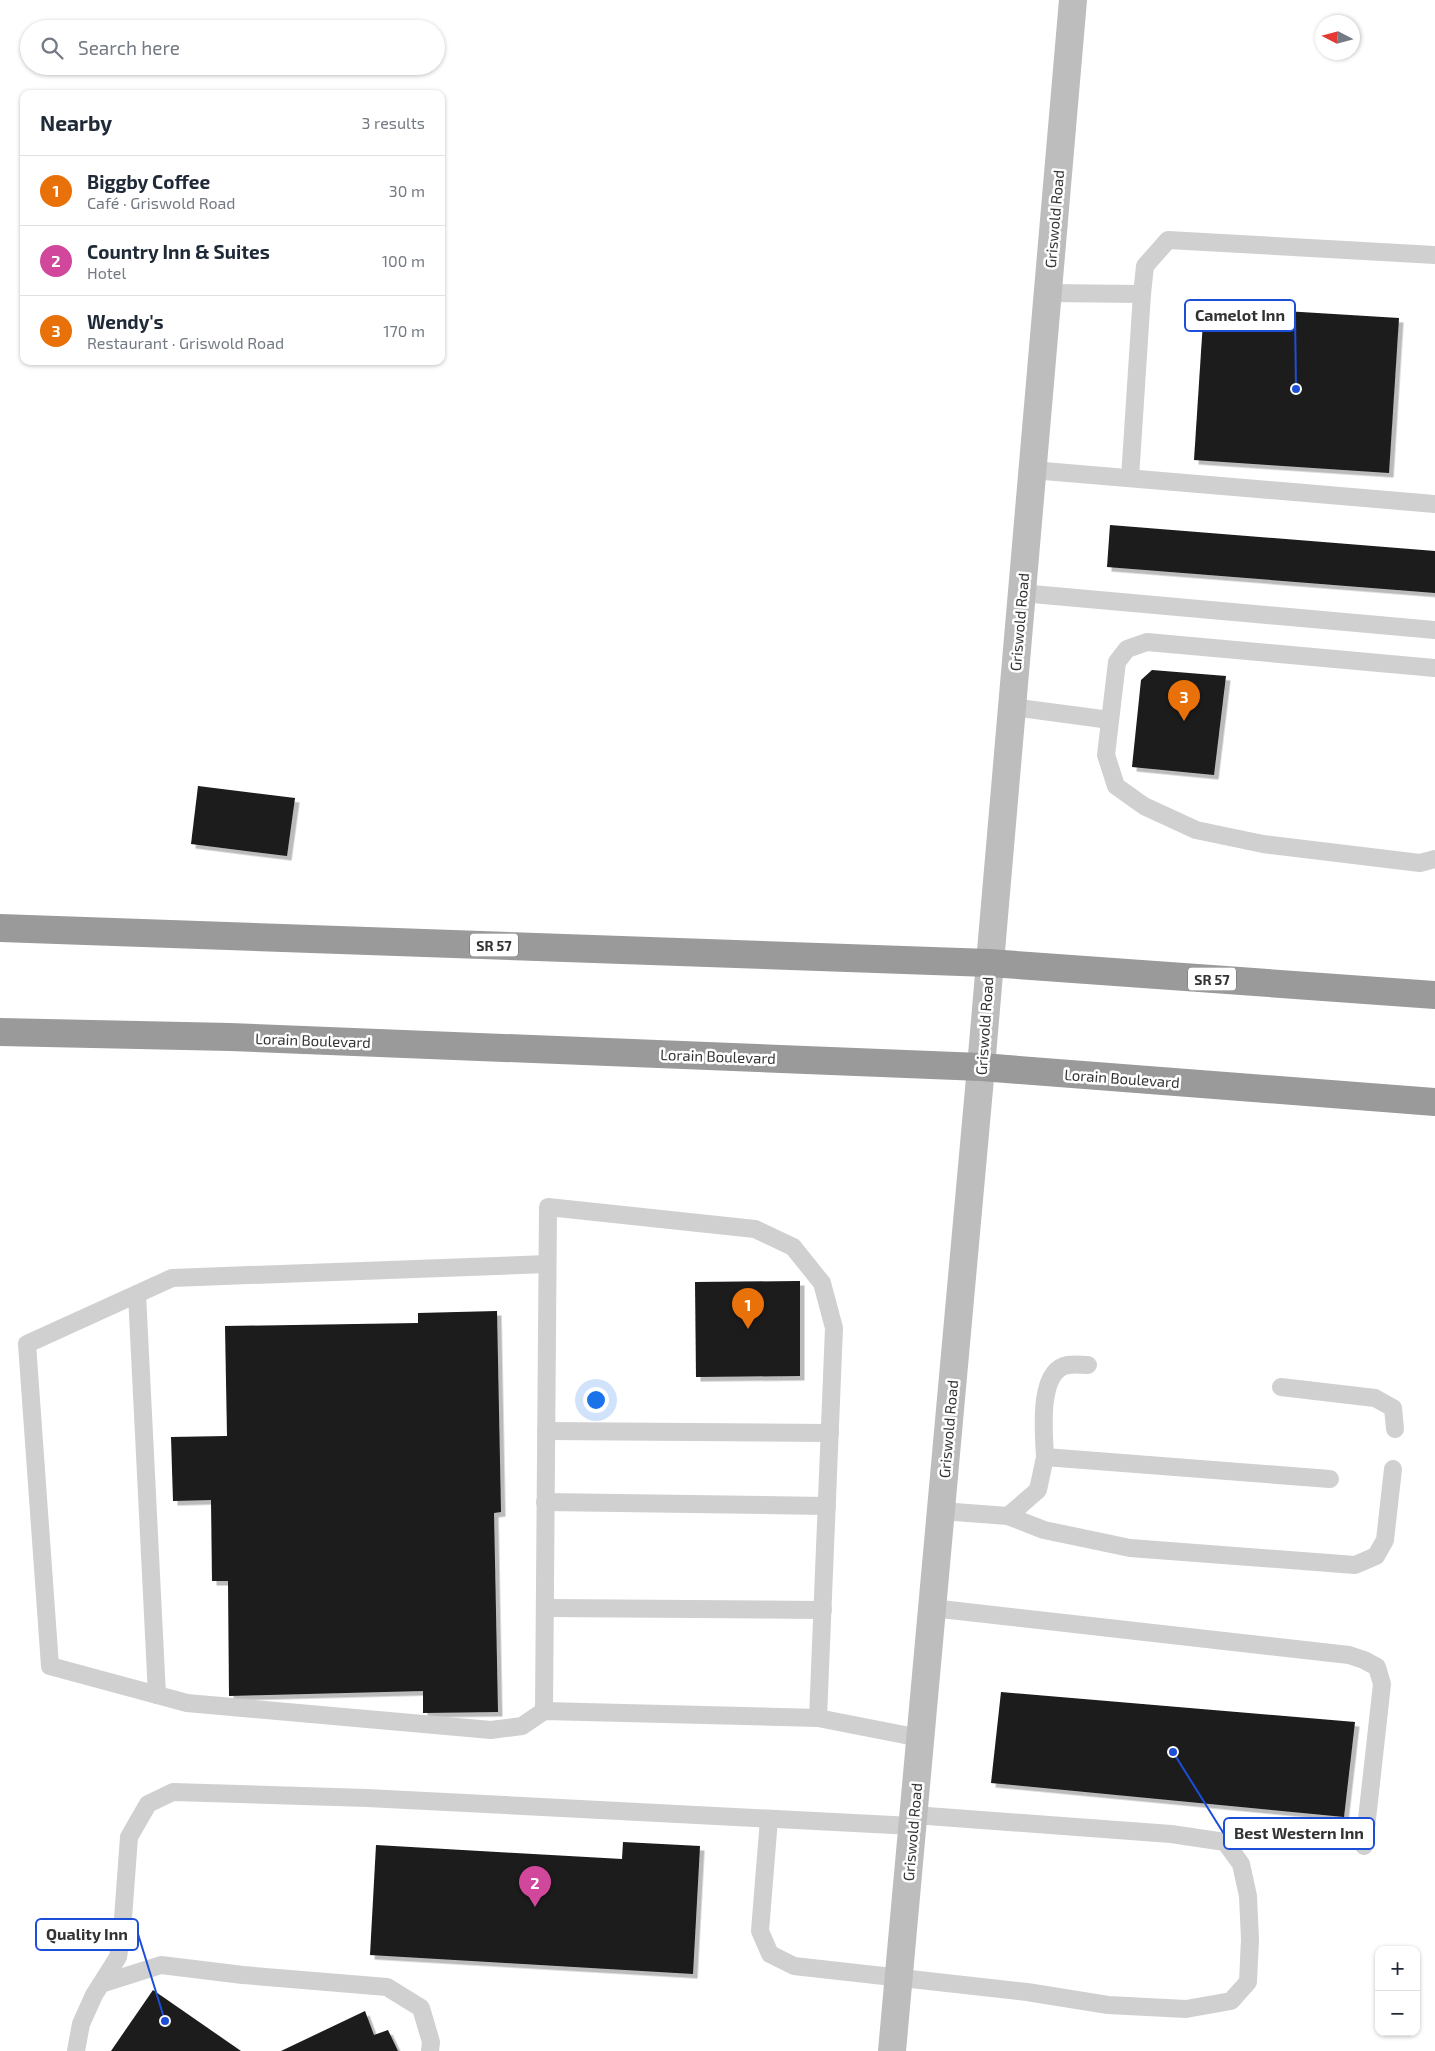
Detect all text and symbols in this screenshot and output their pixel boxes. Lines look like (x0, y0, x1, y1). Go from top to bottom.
north arrow (1315, 15, 1360, 60)
search box (20, 20, 445, 75)
icon: search (38, 34, 66, 62)
text: Search here (78, 36, 180, 59)
text: Nearby (40, 110, 112, 135)
text: 3 results (362, 113, 425, 132)
street label: Griswold Road (1041, 169, 1067, 269)
text: Biggby Coffee (87, 170, 210, 193)
text: 1 (53, 181, 59, 200)
text: 30 m (389, 181, 425, 200)
text: Café · Griswold Road (87, 193, 235, 212)
text: Country Inn & Suites (87, 240, 270, 263)
text: 2 (51, 251, 61, 270)
text: 100 m (382, 251, 425, 270)
text: Hotel (87, 263, 126, 282)
callout: Camelot Inn (1185, 300, 1295, 331)
text: Camelot Inn (1195, 305, 1285, 324)
text: Wendy's (87, 310, 164, 333)
text: 3 (51, 321, 61, 340)
text: 170 m (383, 321, 425, 340)
text: Restaurant · Griswold Road (87, 333, 284, 352)
street label: Griswold Road (1006, 572, 1032, 672)
pin: 3 (1168, 680, 1200, 721)
road number: SR 57 (470, 934, 518, 956)
road number: SR 57 (1188, 968, 1236, 991)
street label: Griswold Road (972, 976, 996, 1076)
street label: Lorain Boulevard (255, 1029, 371, 1051)
street label: Lorain Boulevard (660, 1045, 776, 1067)
street label: Lorain Boulevard (1064, 1065, 1180, 1091)
pin: 1 (732, 1288, 764, 1329)
street label: Griswold Road (935, 1379, 961, 1479)
your location (583, 1387, 609, 1413)
street label: Griswold Road (899, 1782, 925, 1882)
callout: Best Western Inn (1224, 1818, 1374, 1849)
text: Best Western Inn (1234, 1823, 1364, 1842)
pin: 2 (519, 1866, 551, 1907)
callout: Quality Inn (36, 1919, 138, 1950)
text: Quality Inn (46, 1924, 128, 1944)
map controls (1375, 1946, 1420, 2036)
button: + (1375, 1946, 1420, 1991)
button: − (1375, 1991, 1420, 2036)

